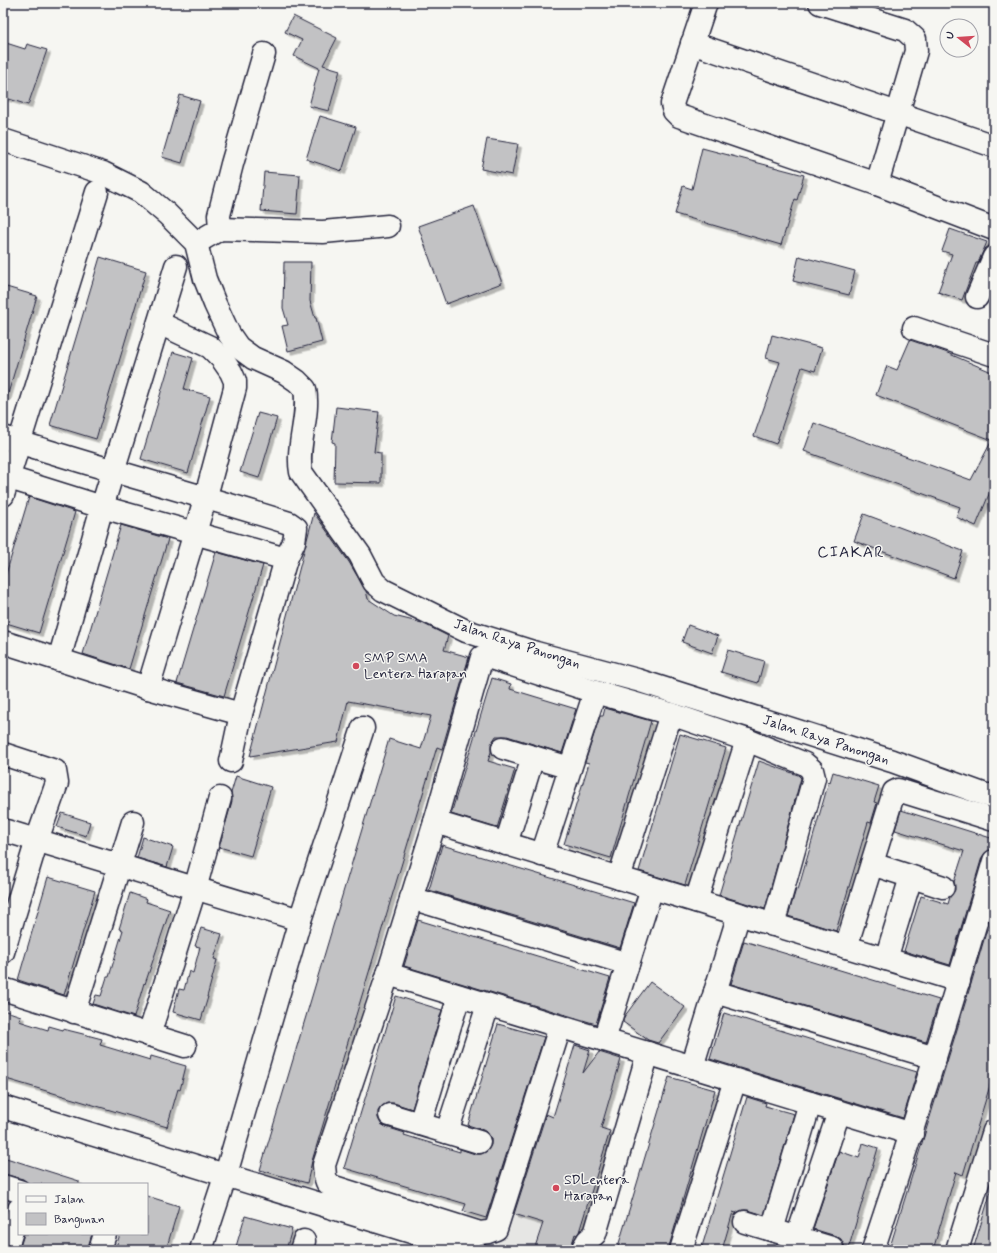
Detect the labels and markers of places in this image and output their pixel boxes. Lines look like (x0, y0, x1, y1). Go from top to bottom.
place label: SMP SMA Lentera Harapan (364, 649, 467, 683)
marker: SMP SMA Lentera Harapan (351, 661, 361, 671)
place label: SDLentera Harapan (564, 1171, 630, 1205)
marker: SDLentera Harapan (551, 1183, 561, 1193)

